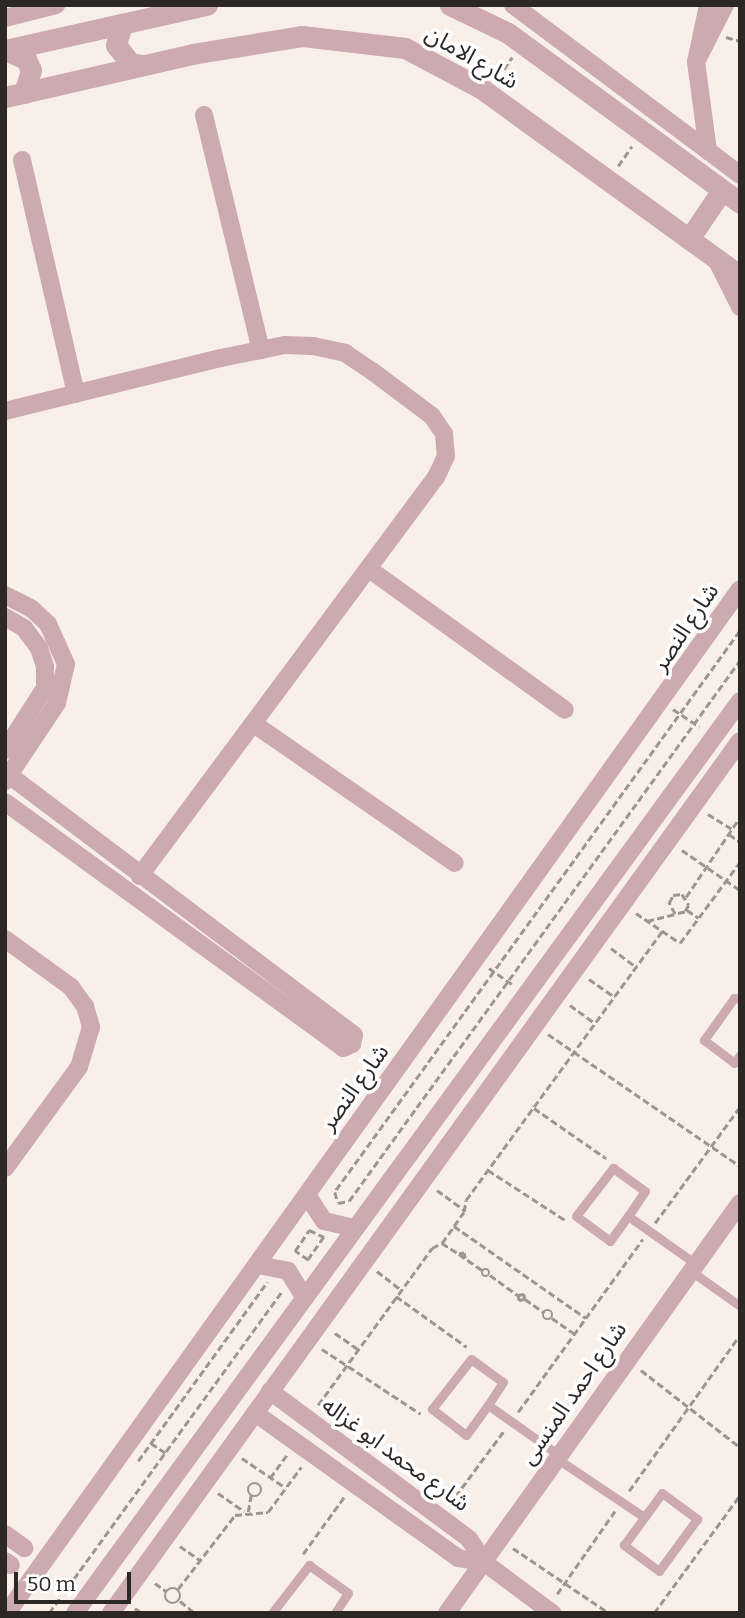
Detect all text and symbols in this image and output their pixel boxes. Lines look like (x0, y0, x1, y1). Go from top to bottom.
street label: شارع الامان (421, 19, 523, 95)
street label: شارع النصر (646, 578, 724, 676)
street label: شارع النصر (314, 1039, 394, 1135)
street label: شارع احمد المنسى (514, 1316, 632, 1470)
street label: شارع محمد ابو غزاله (317, 1391, 475, 1517)
scale bar (18, 1558, 135, 1602)
text: 50 m (27, 1571, 76, 1597)

